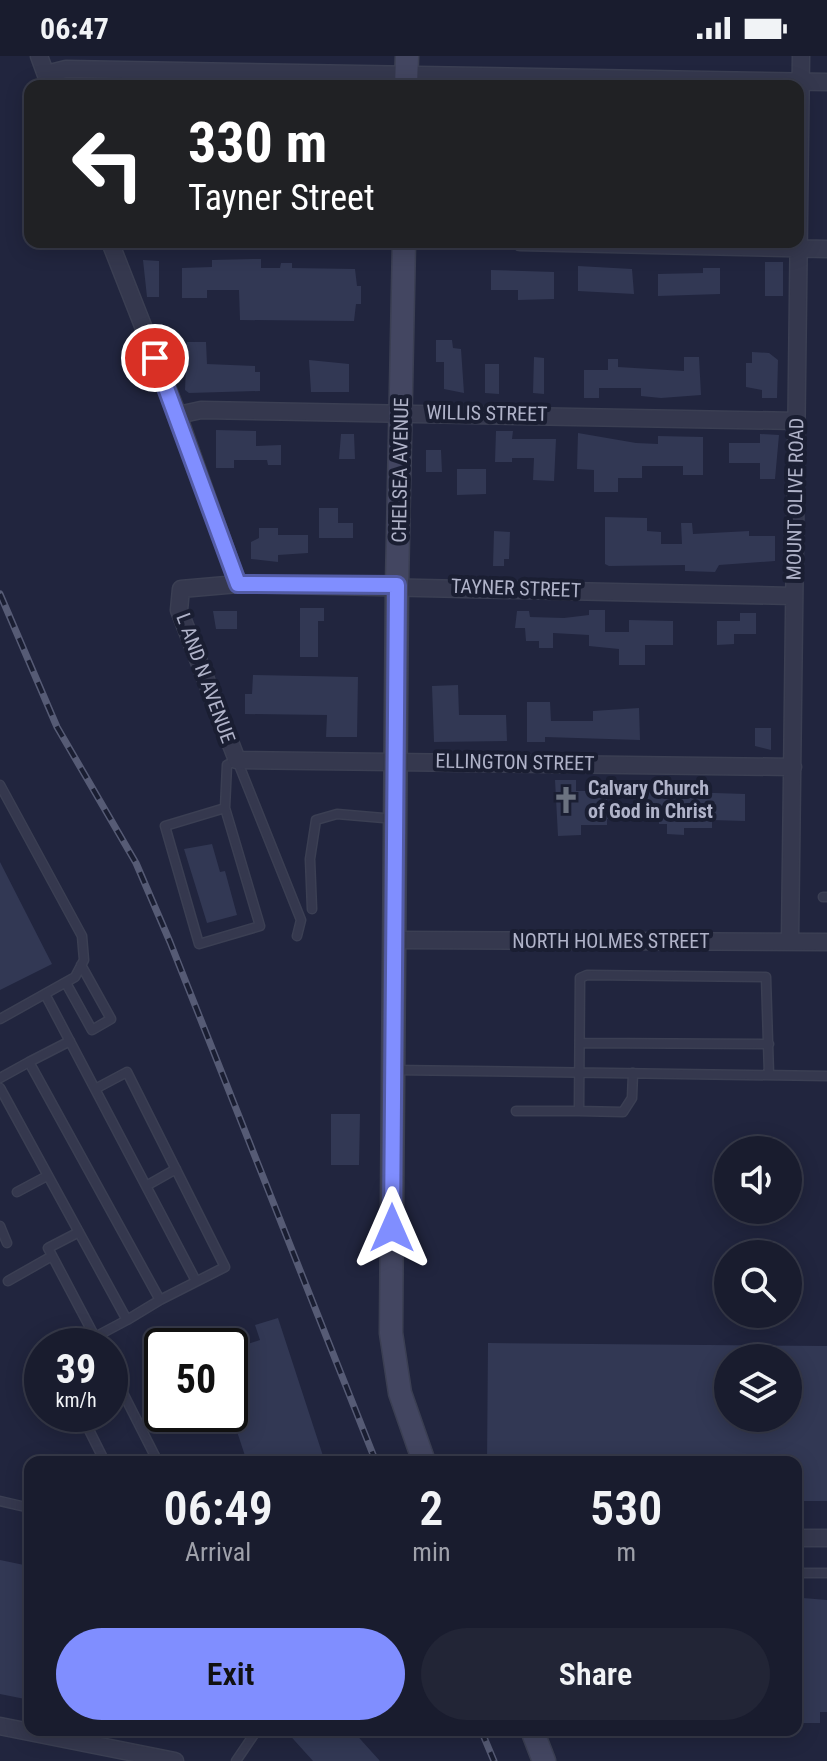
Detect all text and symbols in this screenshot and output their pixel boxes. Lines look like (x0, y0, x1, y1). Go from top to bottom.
text: 06:47 (40, 11, 109, 46)
text: 330 m (188, 110, 327, 176)
icon: left (56, 112, 160, 216)
text: Tayner Street (188, 177, 375, 219)
pin (121, 324, 189, 392)
icon: arrive (133, 336, 177, 380)
street label: CHELSEA AVENUE (387, 397, 413, 543)
street label: WILLIS STREET (426, 400, 548, 426)
street label: MOUNT OLIVE ROAD (782, 417, 808, 581)
street label: TAYNER STREET (451, 574, 581, 602)
street label: L AND N AVENUE (171, 610, 241, 746)
street label: ELLINGTON STREET (435, 749, 595, 775)
place label: Calvary Church of God in Christ (588, 776, 713, 823)
church icon: Calvary Church of God in Christ (551, 785, 581, 815)
street label: NORTH HOLMES STREET (512, 929, 710, 953)
map controls (714, 1136, 802, 1432)
button: sound (714, 1136, 802, 1224)
position arrow (350, 1186, 434, 1270)
button: search (714, 1240, 802, 1328)
speed limit sign: 50 (144, 1328, 248, 1432)
button: layers (714, 1344, 802, 1432)
text: 39 (56, 1346, 96, 1393)
text: km/h (55, 1388, 97, 1412)
text: 06:49 (164, 1480, 273, 1537)
text: 2 (419, 1480, 443, 1537)
text: 530 (590, 1480, 662, 1537)
text: Arrival (185, 1537, 251, 1567)
text: min (412, 1537, 450, 1567)
text: m (616, 1537, 636, 1567)
button: Exit (56, 1628, 405, 1720)
button: Share (421, 1628, 770, 1720)

